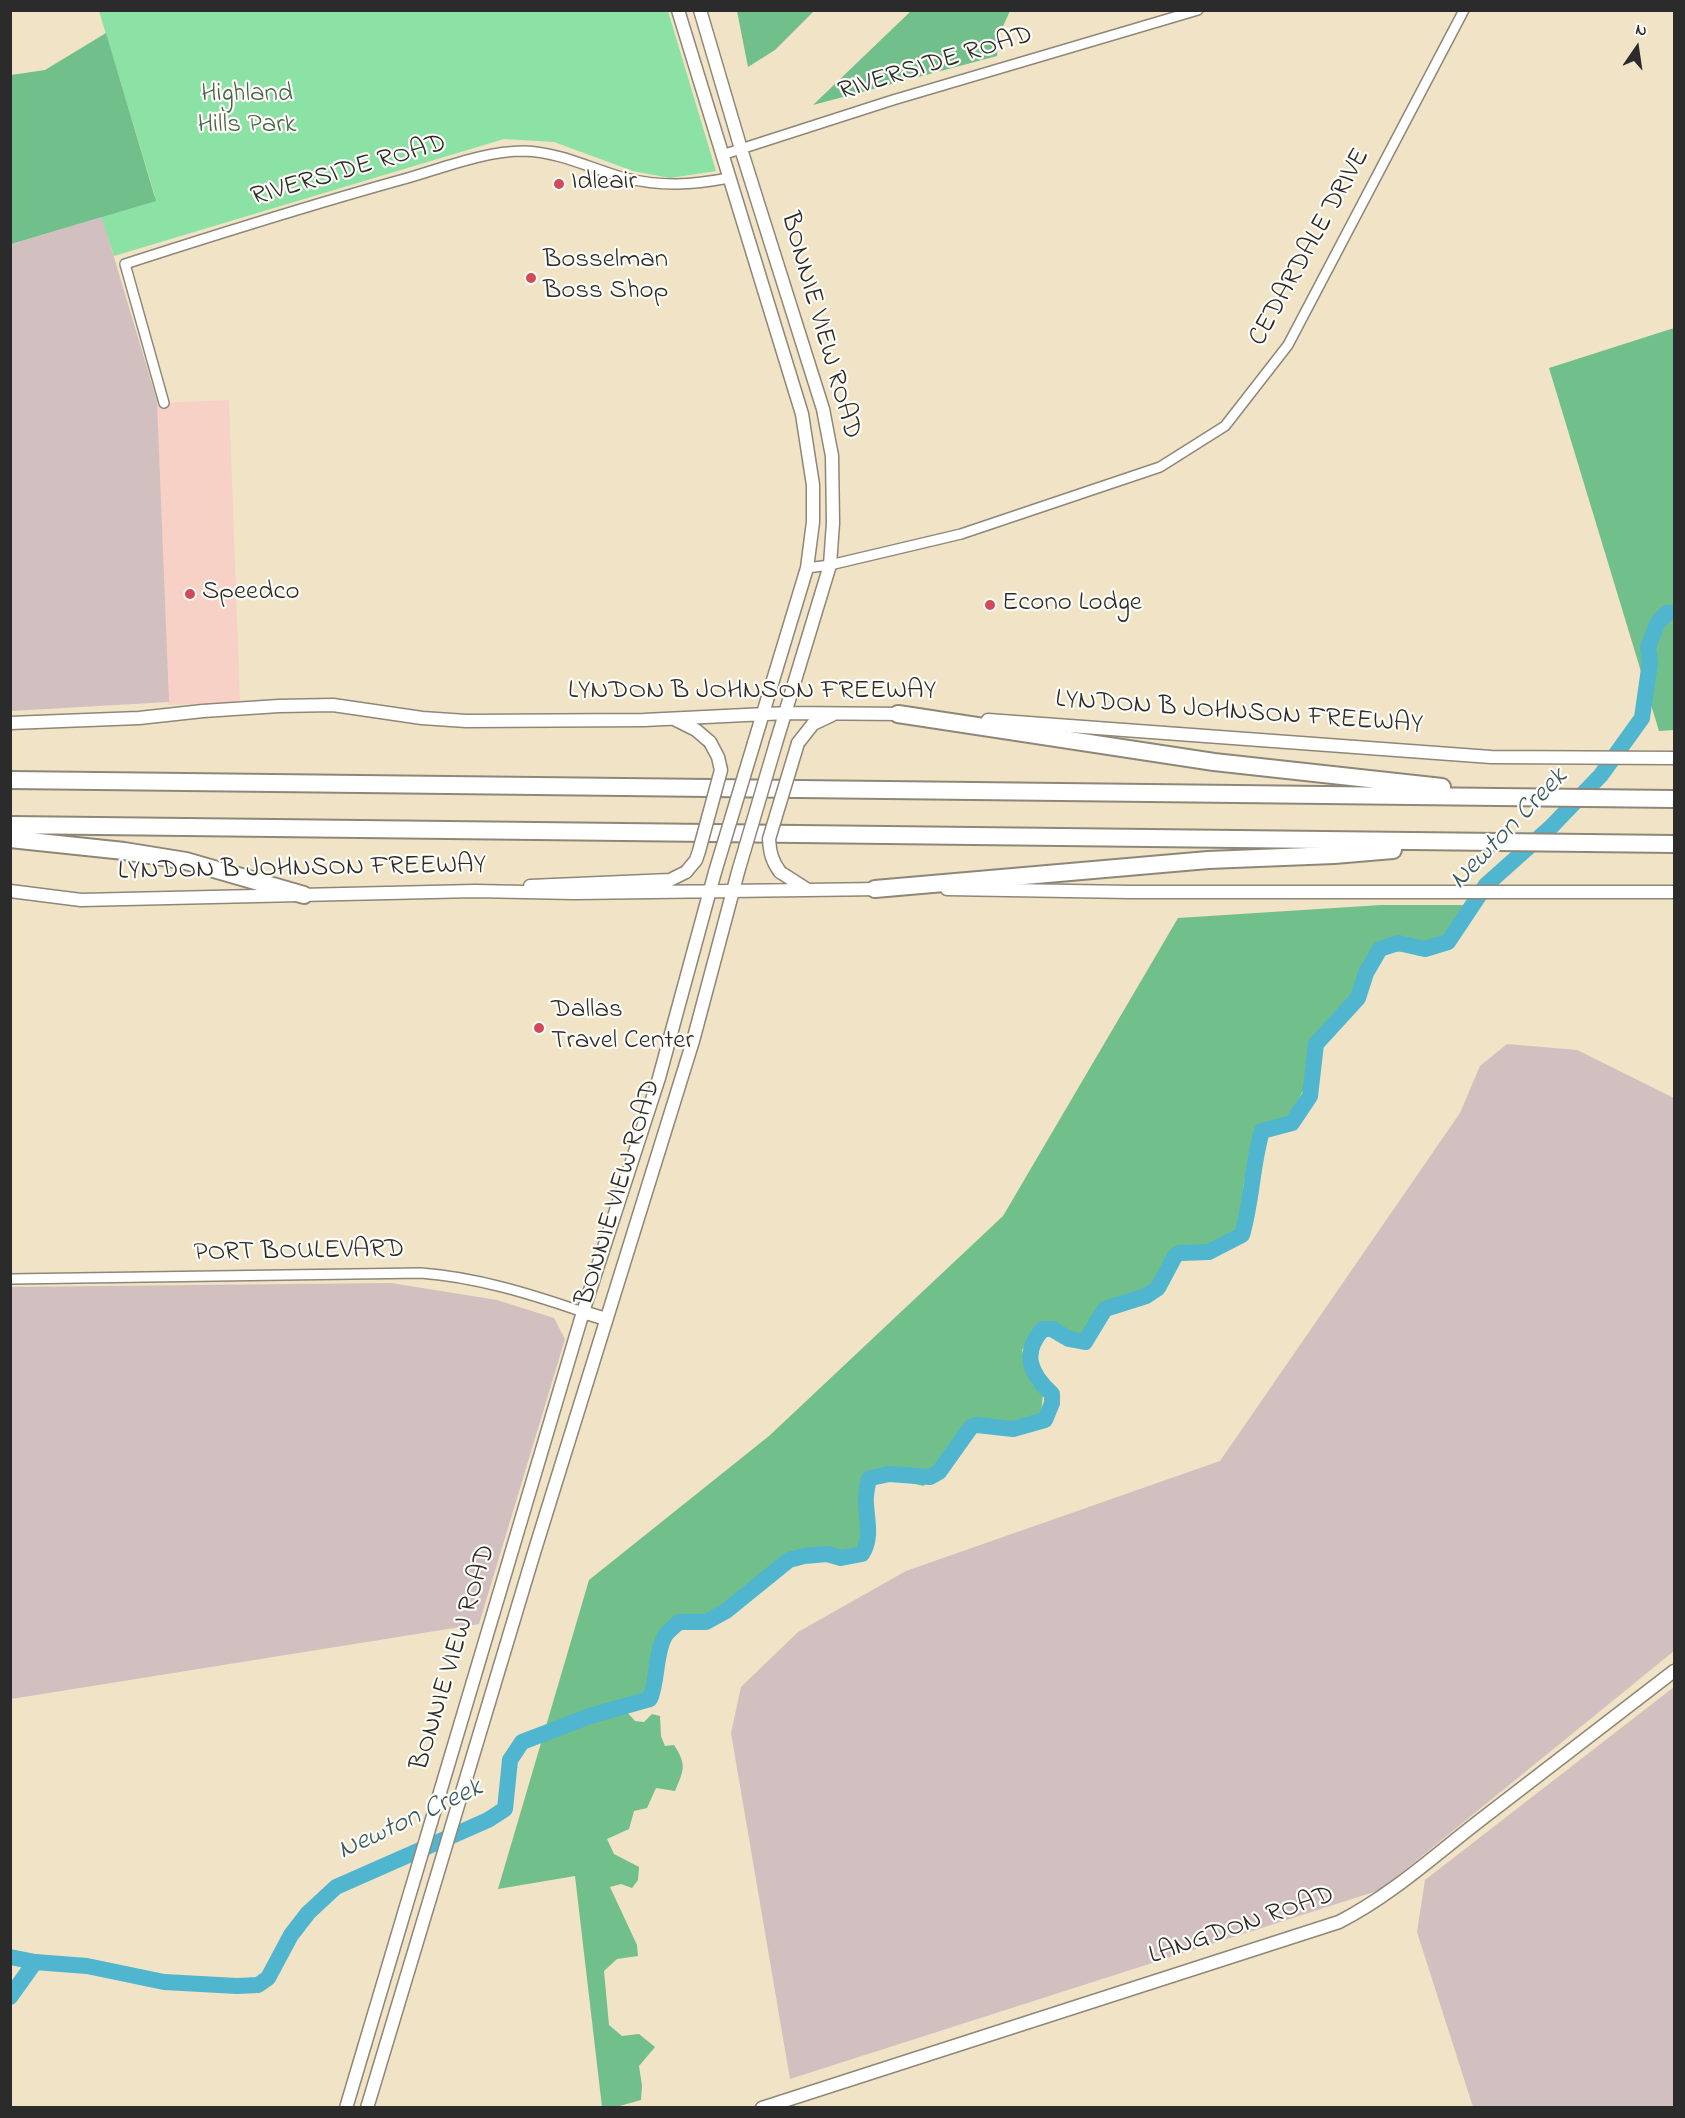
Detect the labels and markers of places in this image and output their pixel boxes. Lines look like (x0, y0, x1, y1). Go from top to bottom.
place label: Idleair (571, 168, 637, 200)
marker: Idleair (552, 177, 566, 191)
place label: Bosselman Boss Shop (543, 246, 668, 309)
marker: Bosselman Boss Shop (524, 271, 538, 285)
place label: Speedco (202, 578, 299, 610)
marker: Speedco (183, 587, 197, 601)
place label: Econo Lodge (1002, 589, 1142, 621)
marker: Econo Lodge (983, 598, 997, 612)
place label: Dallas Travel Center (551, 996, 694, 1059)
marker: Dallas Travel Center (532, 1021, 546, 1035)

